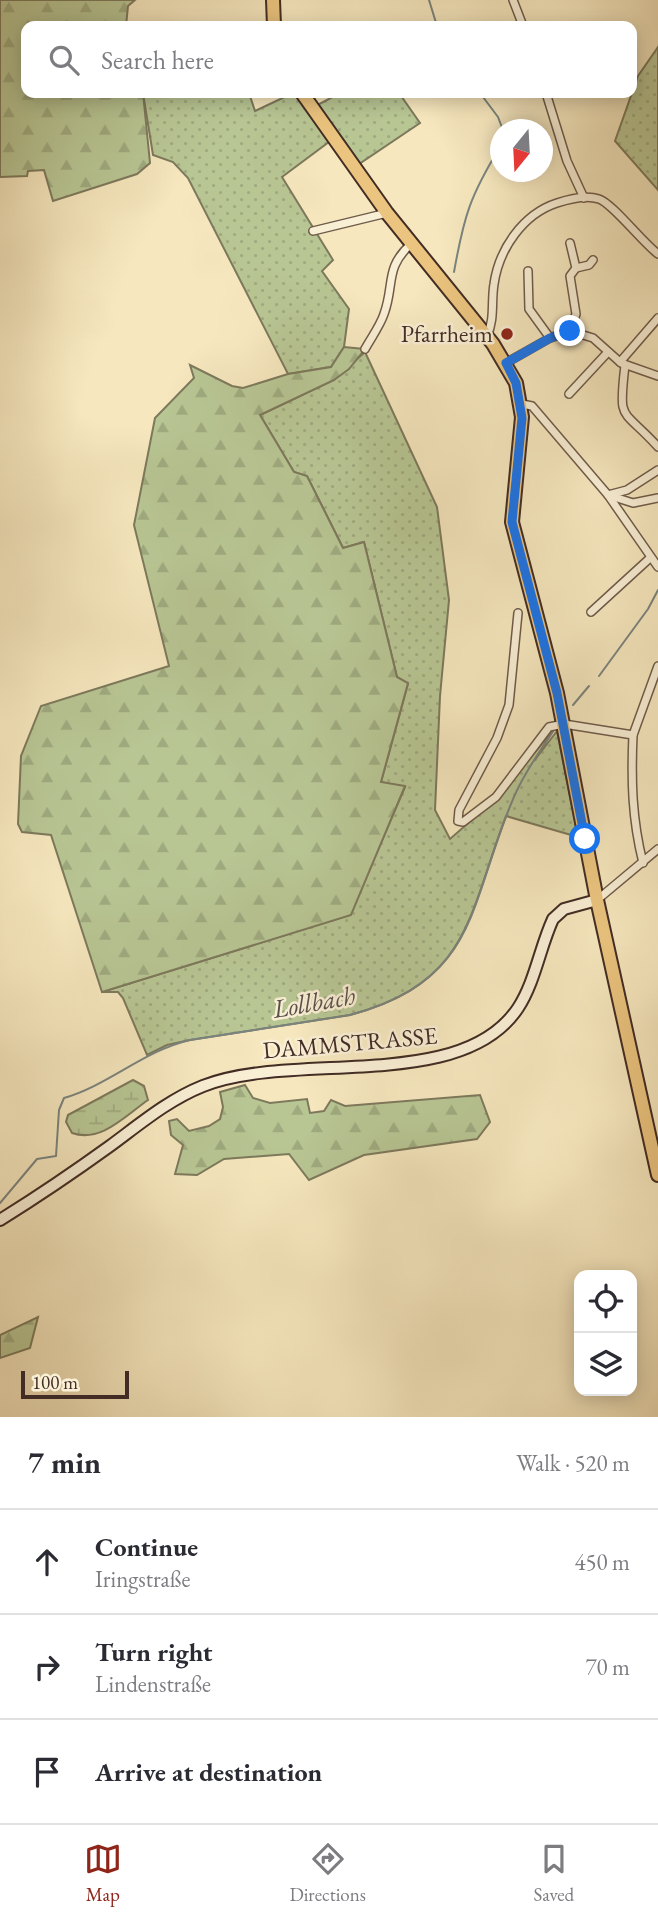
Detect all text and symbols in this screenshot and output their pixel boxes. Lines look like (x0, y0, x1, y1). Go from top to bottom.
search box (21, 21, 637, 98)
icon: search (45, 41, 83, 79)
text: Search here (101, 43, 214, 77)
north arrow (490, 119, 553, 182)
route end (554, 315, 585, 346)
place label: Pfarrheim (401, 318, 493, 349)
marker: Pfarrheim (499, 326, 515, 342)
route start (569, 823, 600, 854)
water label: Lollbach (269, 978, 358, 1026)
street label: DAMMSTRASSE (261, 1019, 438, 1066)
map controls (574, 1270, 637, 1396)
button: locate (574, 1270, 637, 1333)
button: layers (574, 1333, 637, 1396)
scale bar (21, 1368, 130, 1400)
text: 100 m (32, 1370, 78, 1395)
text: 7 min (28, 1443, 101, 1482)
text: Walk · 520 m (516, 1448, 630, 1478)
text: Continue (95, 1530, 198, 1564)
icon: ahead (28, 1543, 66, 1581)
text: 450 m (574, 1547, 630, 1577)
text: Iringstraße (95, 1564, 190, 1594)
text: Turn right (95, 1635, 213, 1669)
icon: right (28, 1648, 66, 1686)
text: 70 m (585, 1652, 630, 1682)
text: Lindenstraße (95, 1669, 211, 1699)
icon: arrive (28, 1753, 66, 1791)
text: Arrive at destination (95, 1755, 322, 1789)
tab: Map (84, 1840, 122, 1907)
tab: Directions (289, 1840, 366, 1907)
tab: Saved (533, 1840, 574, 1907)

